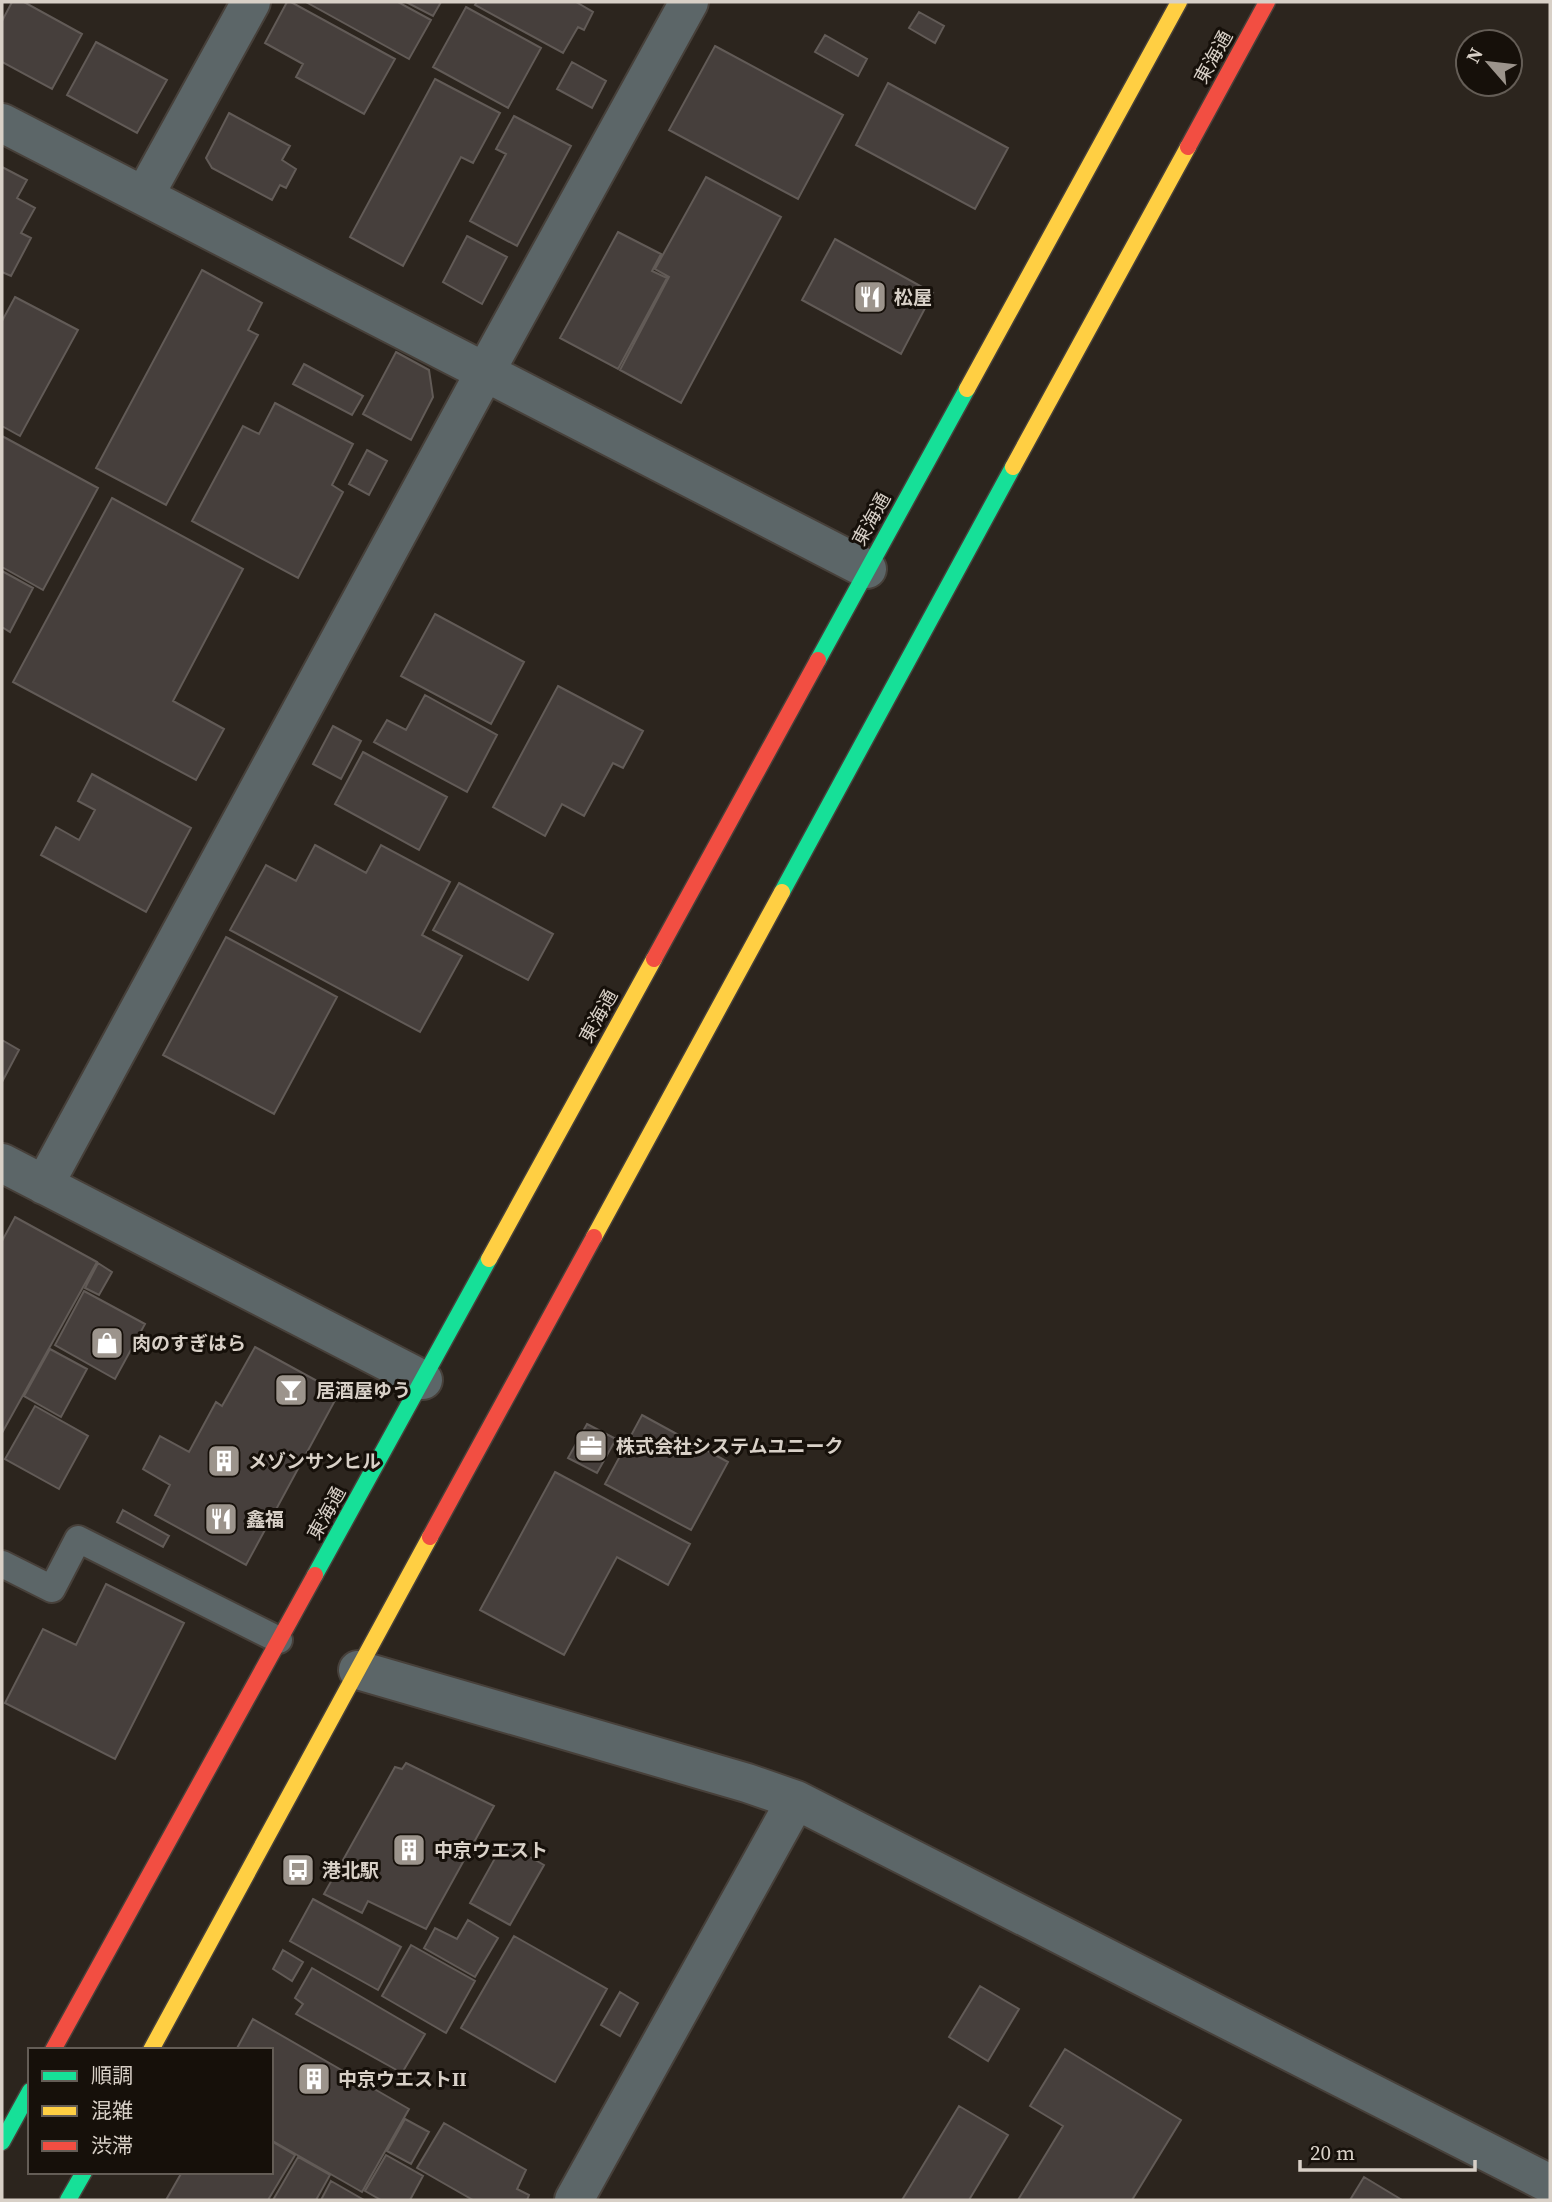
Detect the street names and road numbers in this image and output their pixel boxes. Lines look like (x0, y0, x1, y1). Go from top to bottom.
street label: 東海通 (1188, 26, 1238, 88)
street label: 東海通 (846, 488, 896, 550)
street label: 東海通 (573, 985, 623, 1047)
street label: 東海通 (301, 1482, 351, 1544)

